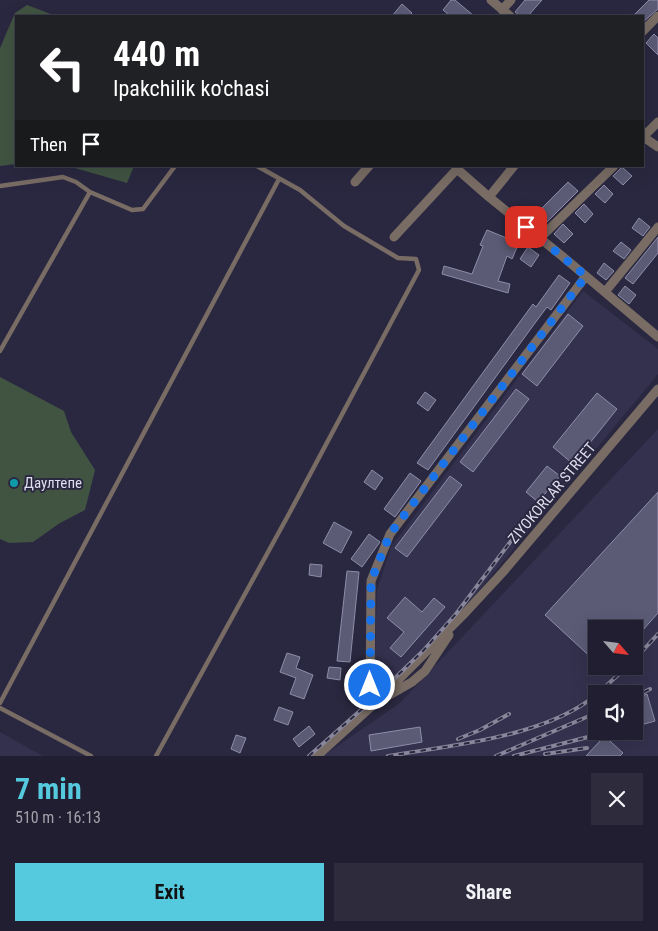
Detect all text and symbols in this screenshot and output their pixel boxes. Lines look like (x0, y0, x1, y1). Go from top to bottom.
text: 440 m (113, 34, 200, 75)
icon: left (30, 35, 95, 100)
text: Ipakchilik ko'chasi (113, 76, 270, 101)
icon: arrive (77, 130, 105, 158)
text: Then (30, 133, 67, 156)
pin (505, 206, 547, 248)
icon: arrive (512, 213, 540, 241)
street label: ZIYOKORLAR STREET (504, 439, 600, 547)
place label: Даултепе (24, 474, 82, 492)
marker: Даултепе (8, 477, 20, 489)
north arrow (588, 620, 642, 675)
map controls (588, 620, 643, 740)
position arrow (343, 658, 395, 710)
button: sound (588, 685, 643, 740)
text: 7 min (15, 771, 82, 806)
button: close (591, 773, 643, 825)
text: 510 m · 16:13 (15, 808, 101, 827)
button: Exit (15, 863, 324, 921)
button: Share (334, 863, 643, 921)

